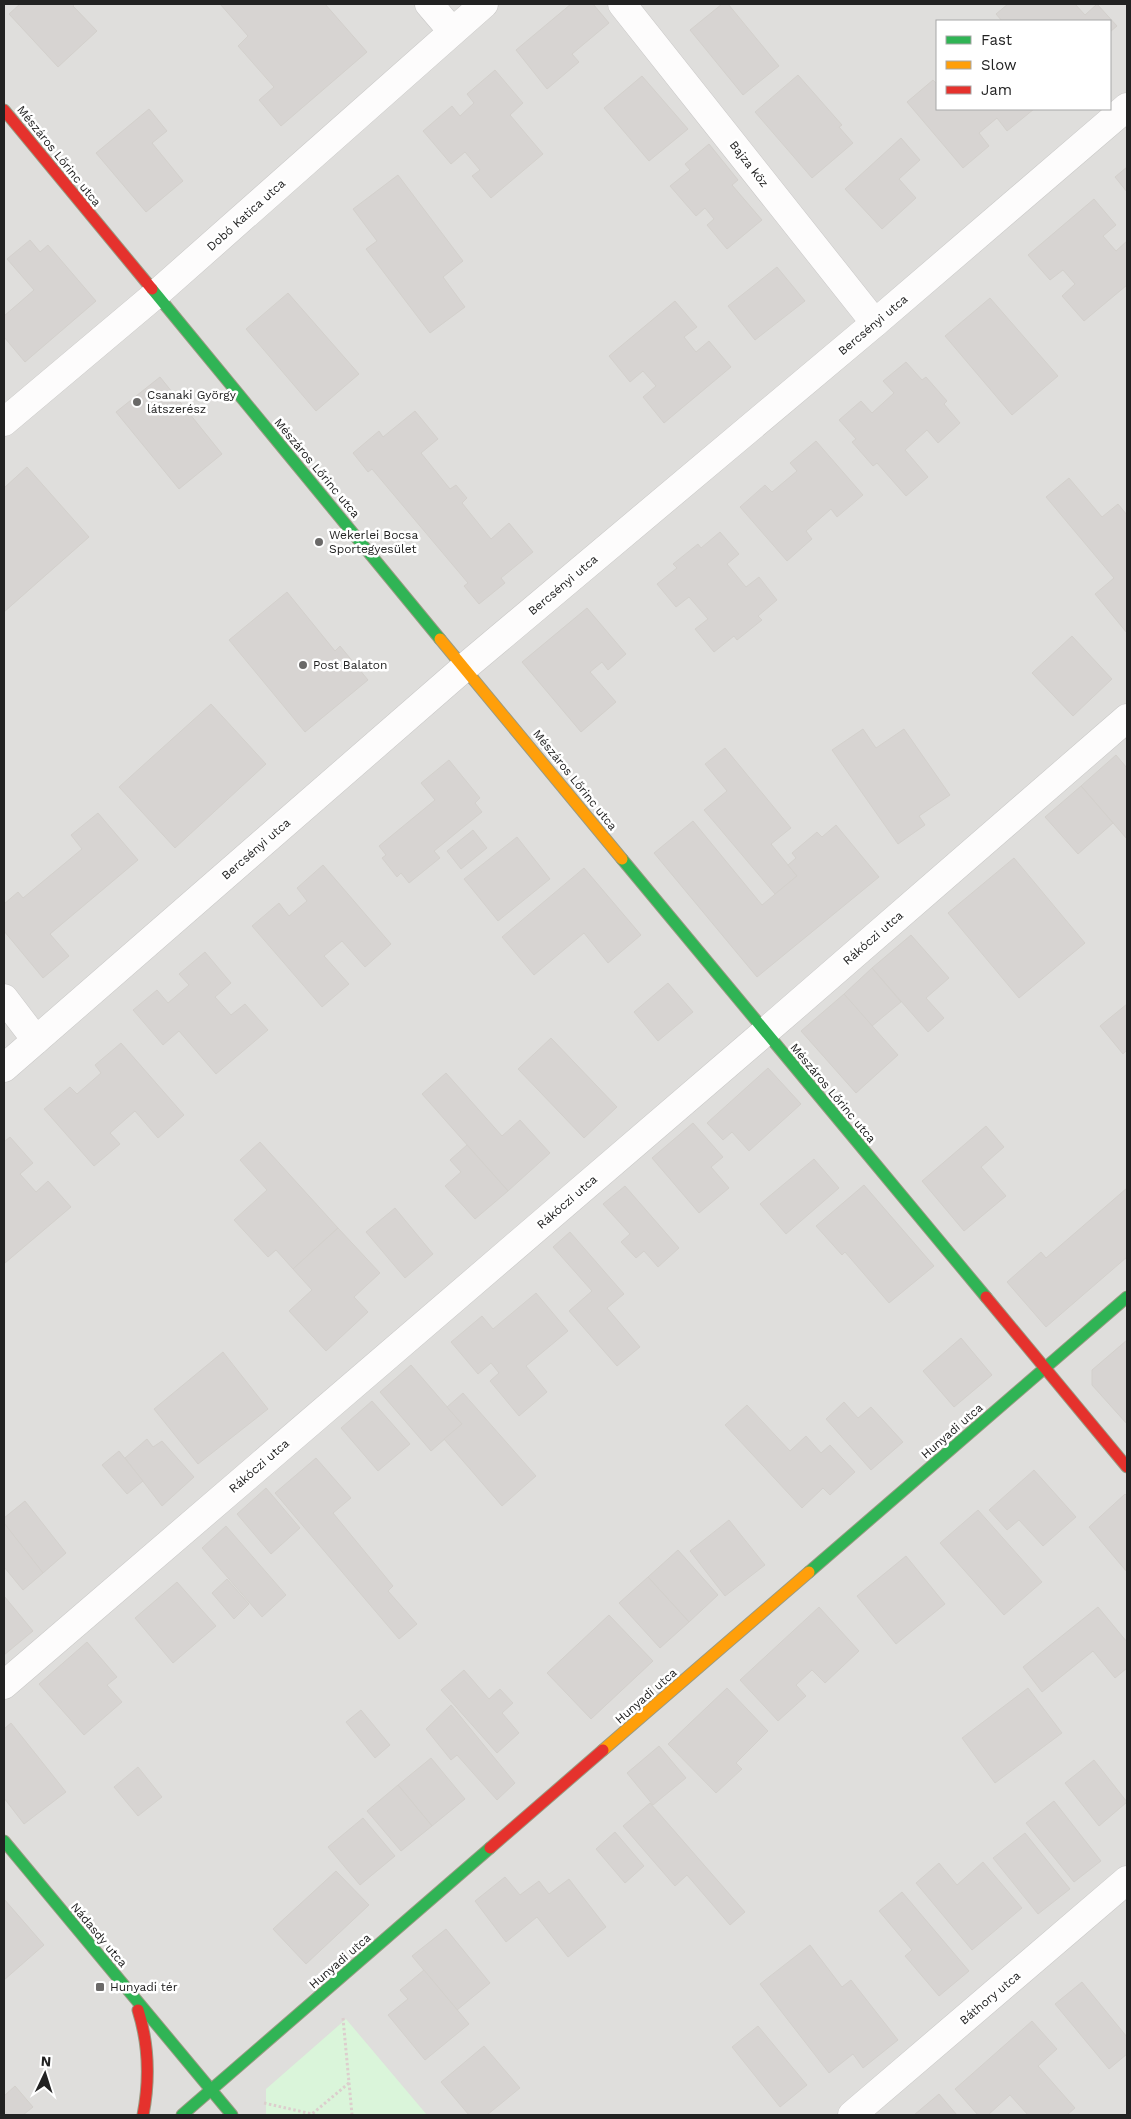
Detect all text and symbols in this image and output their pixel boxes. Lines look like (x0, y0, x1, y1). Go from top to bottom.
legend (936, 20, 1111, 110)
text: Fast (981, 31, 1013, 49)
text: Slow (981, 56, 1017, 74)
text: Jam (981, 81, 1012, 99)
street label: Mészáros Lőrinc utca (14, 103, 104, 209)
street label: Bajza köz (727, 138, 771, 190)
street label: Dobó Katica utca (204, 176, 288, 254)
street label: Bercsényi utca (836, 292, 911, 358)
place label: Csanaki György látszerész (147, 388, 237, 416)
marker: Csanaki György látszerész (131, 396, 143, 408)
street label: Mészáros Lőrinc utca (271, 415, 363, 521)
place label: Wekerlei Bocsa Sportegyesület (329, 528, 418, 556)
marker: Wekerlei Bocsa Sportegyesület (313, 536, 325, 548)
street label: Bercsényi utca (526, 552, 601, 618)
place label: Post Balaton (313, 658, 387, 672)
marker: Post Balaton (297, 659, 309, 671)
street label: Mészáros Lőrinc utca (530, 727, 620, 833)
street label: Bercsényi utca (219, 815, 293, 883)
street label: Rákóczi utca (840, 908, 906, 968)
street label: Mészáros Lőrinc utca (787, 1040, 879, 1146)
street label: Rákóczi utca (534, 1172, 600, 1232)
street label: Hunyadi utca (918, 1400, 986, 1462)
street label: Rákóczi utca (226, 1436, 292, 1496)
street label: Hunyadi utca (612, 1665, 680, 1727)
street label: Nádasdy utca (68, 1900, 130, 1970)
street label: Hunyadi utca (306, 1930, 374, 1992)
street label: Báthory utca (957, 1968, 1023, 2027)
place label: Hunyadi tér (110, 1980, 178, 1994)
marker: Hunyadi tér (94, 1981, 106, 1993)
north arrow (20, 2049, 70, 2099)
text: N (40, 2053, 52, 2069)

